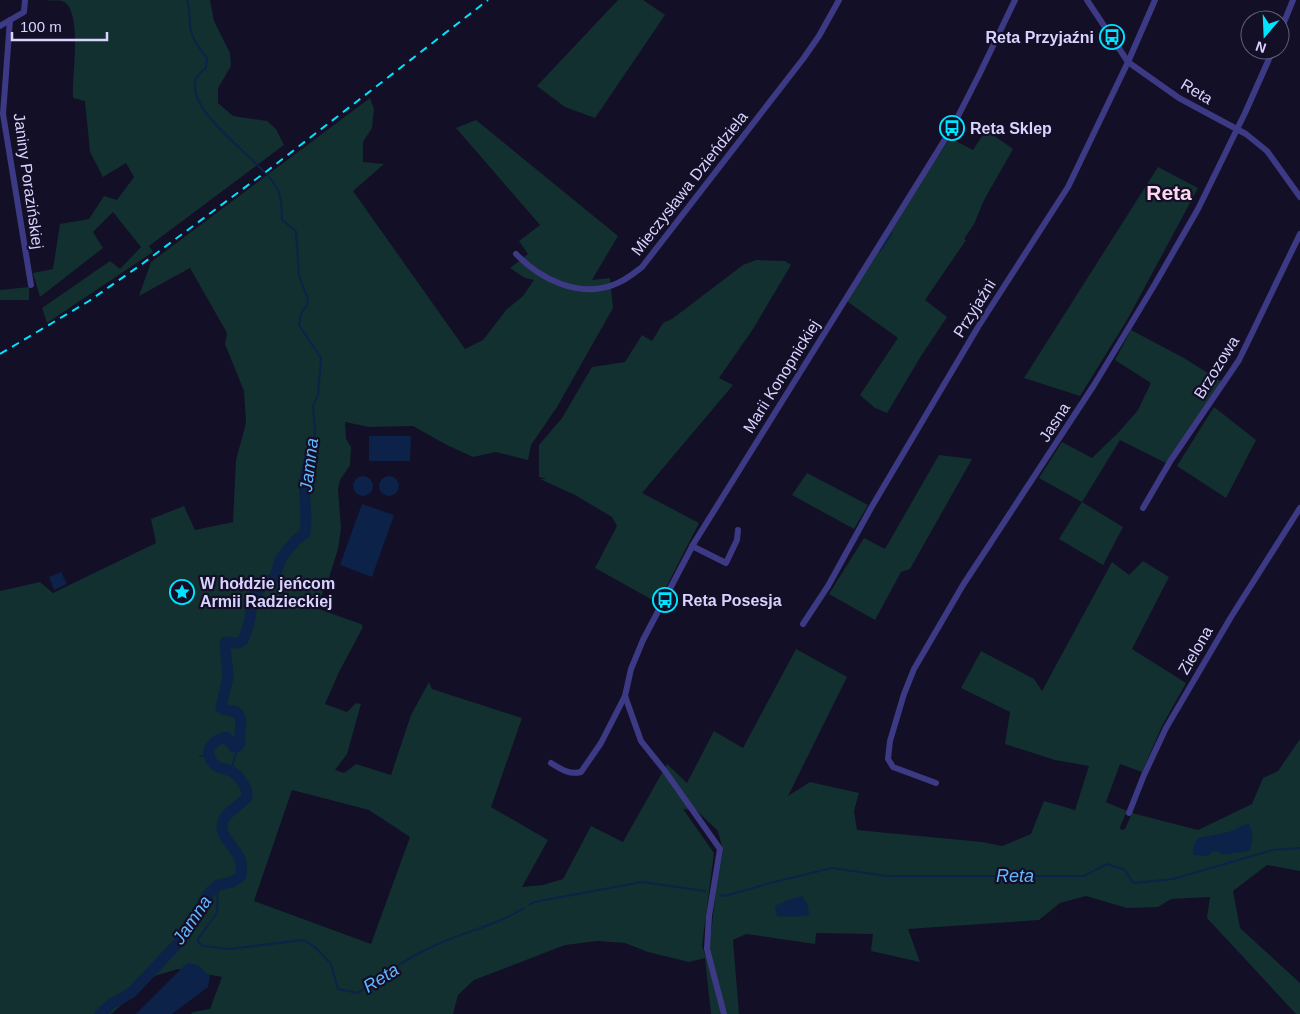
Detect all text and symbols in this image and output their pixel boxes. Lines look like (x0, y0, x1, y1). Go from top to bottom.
scale bar (12, 10, 108, 42)
north arrow (1240, 10, 1290, 60)
text: 100 m (20, 18, 62, 35)
bus stop icon: Reta Przyjaźni (1099, 24, 1125, 50)
place label: Reta Przyjaźni (986, 29, 1094, 46)
text: N (1253, 38, 1268, 57)
street label: Reta (1178, 75, 1216, 107)
street label: Mieczysława Dzieńdziela (628, 108, 751, 259)
street label: Janiny Porazińskiej (11, 112, 46, 250)
bus stop icon: Reta Sklep (939, 115, 965, 141)
place label: Reta Sklep (970, 120, 1052, 137)
district label: Reta (1146, 181, 1192, 204)
street label: Przyjaźni (950, 276, 999, 340)
street label: Marii Konopnickiej (740, 317, 823, 436)
street label: Brzozowa (1191, 333, 1242, 402)
street label: Jasna (1036, 400, 1073, 445)
water label: Jamna (296, 437, 322, 494)
place label: W hołdzie jeńcom Armii Radzieckiej (200, 575, 335, 610)
place icon: W hołdzie jeńcom Armii Radzieckiej (169, 579, 195, 605)
bus stop icon: Reta Posesja (652, 587, 678, 613)
place label: Reta Posesja (682, 592, 782, 609)
street label: Zielona (1175, 623, 1216, 677)
water label: Reta (996, 866, 1034, 886)
water label: Jamna (168, 892, 215, 949)
water label: Reta (360, 959, 402, 997)

